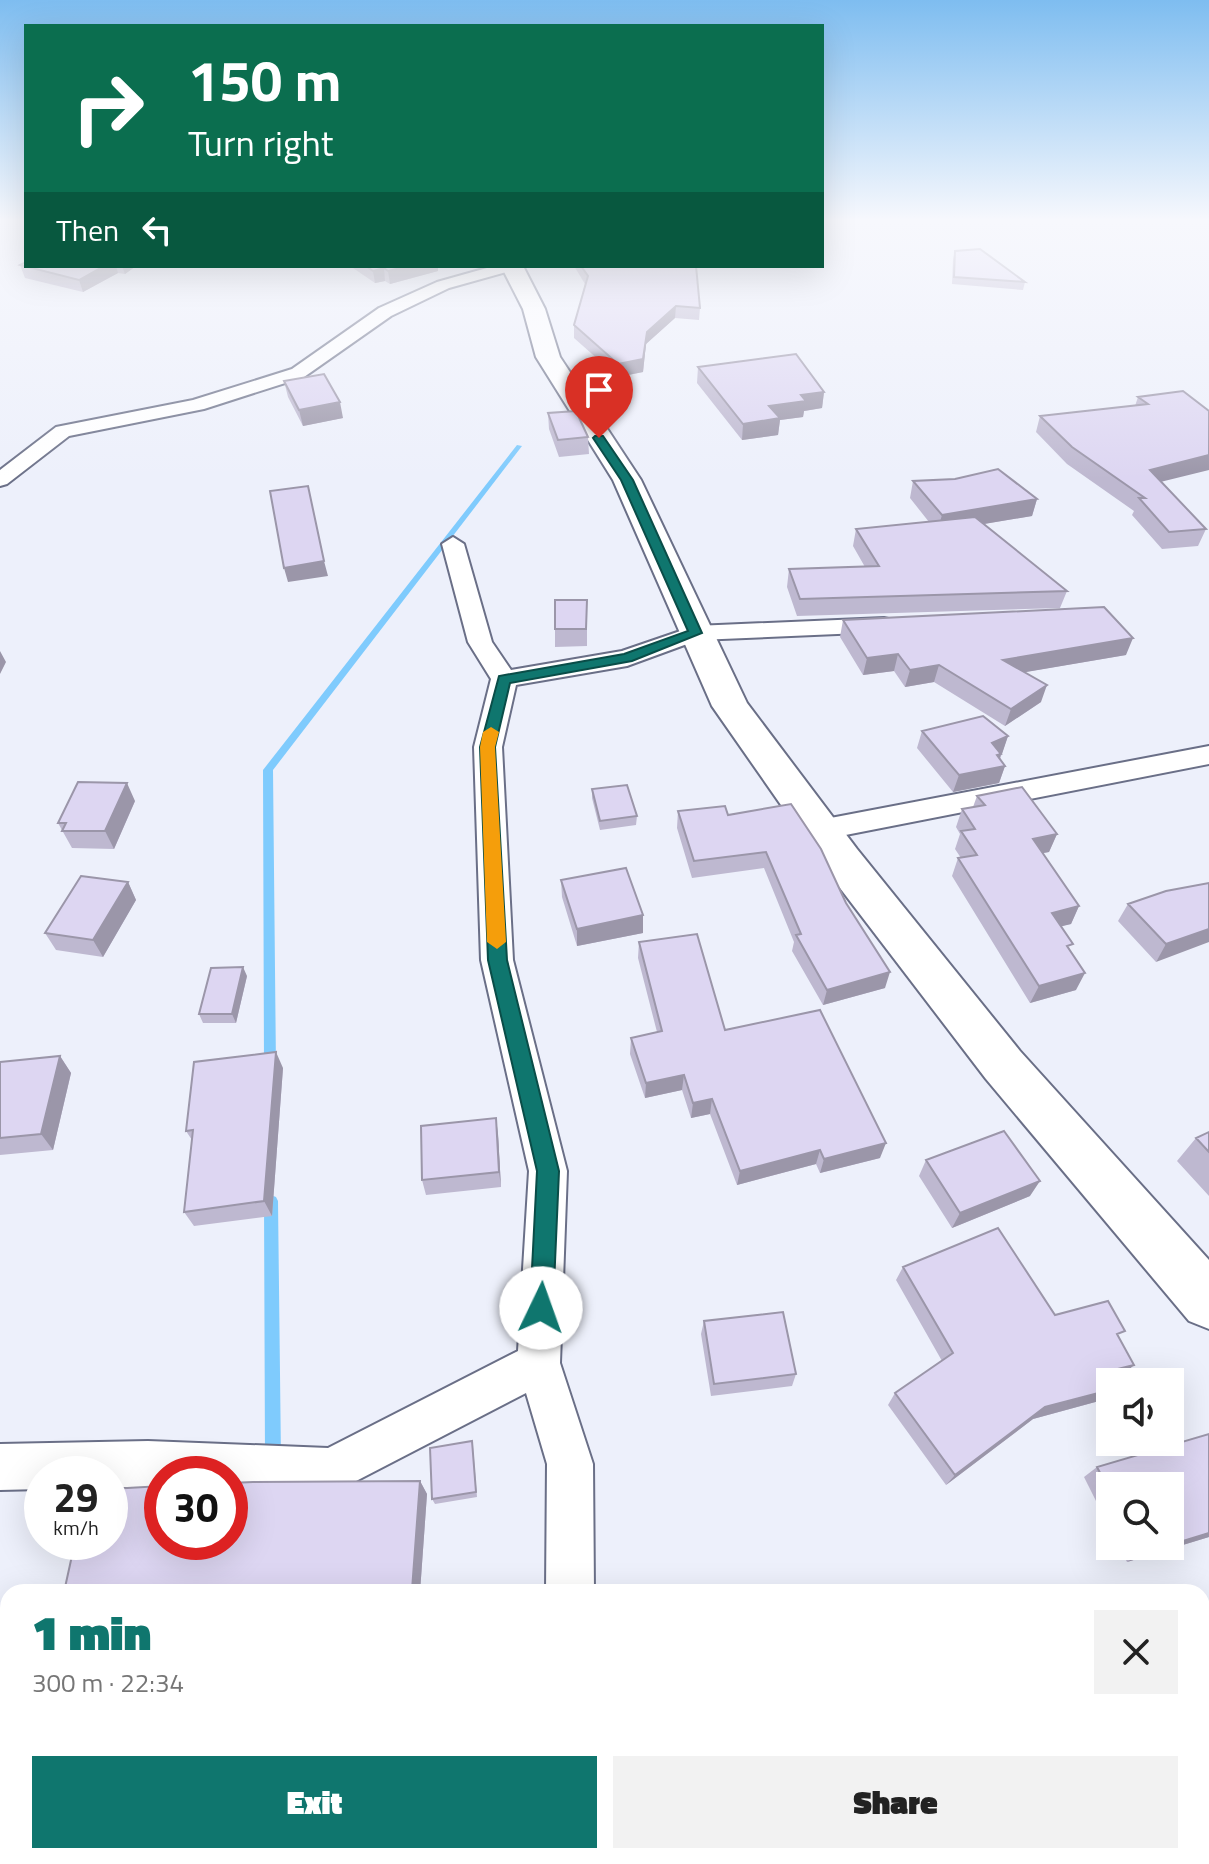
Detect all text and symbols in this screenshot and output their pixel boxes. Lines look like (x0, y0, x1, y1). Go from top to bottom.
text: 150 m (188, 38, 341, 123)
icon: right (56, 56, 160, 160)
text: Turn right (188, 115, 333, 170)
text: Then (56, 207, 119, 253)
icon: left (135, 208, 179, 252)
pin (565, 356, 633, 438)
icon: arrive (577, 368, 621, 412)
position arrow (499, 1266, 583, 1350)
map controls (1096, 1368, 1184, 1560)
button: sound (1096, 1368, 1184, 1456)
speed limit sign: 30 (144, 1456, 248, 1560)
text: 29 (54, 1467, 98, 1528)
button: search (1096, 1472, 1184, 1560)
text: km/h (53, 1512, 99, 1543)
text: 1 min (32, 1596, 151, 1669)
button: close (1094, 1610, 1178, 1694)
text: 300 m · 22:34 (32, 1663, 184, 1702)
button: Exit (32, 1756, 597, 1848)
button: Share (613, 1756, 1178, 1848)

